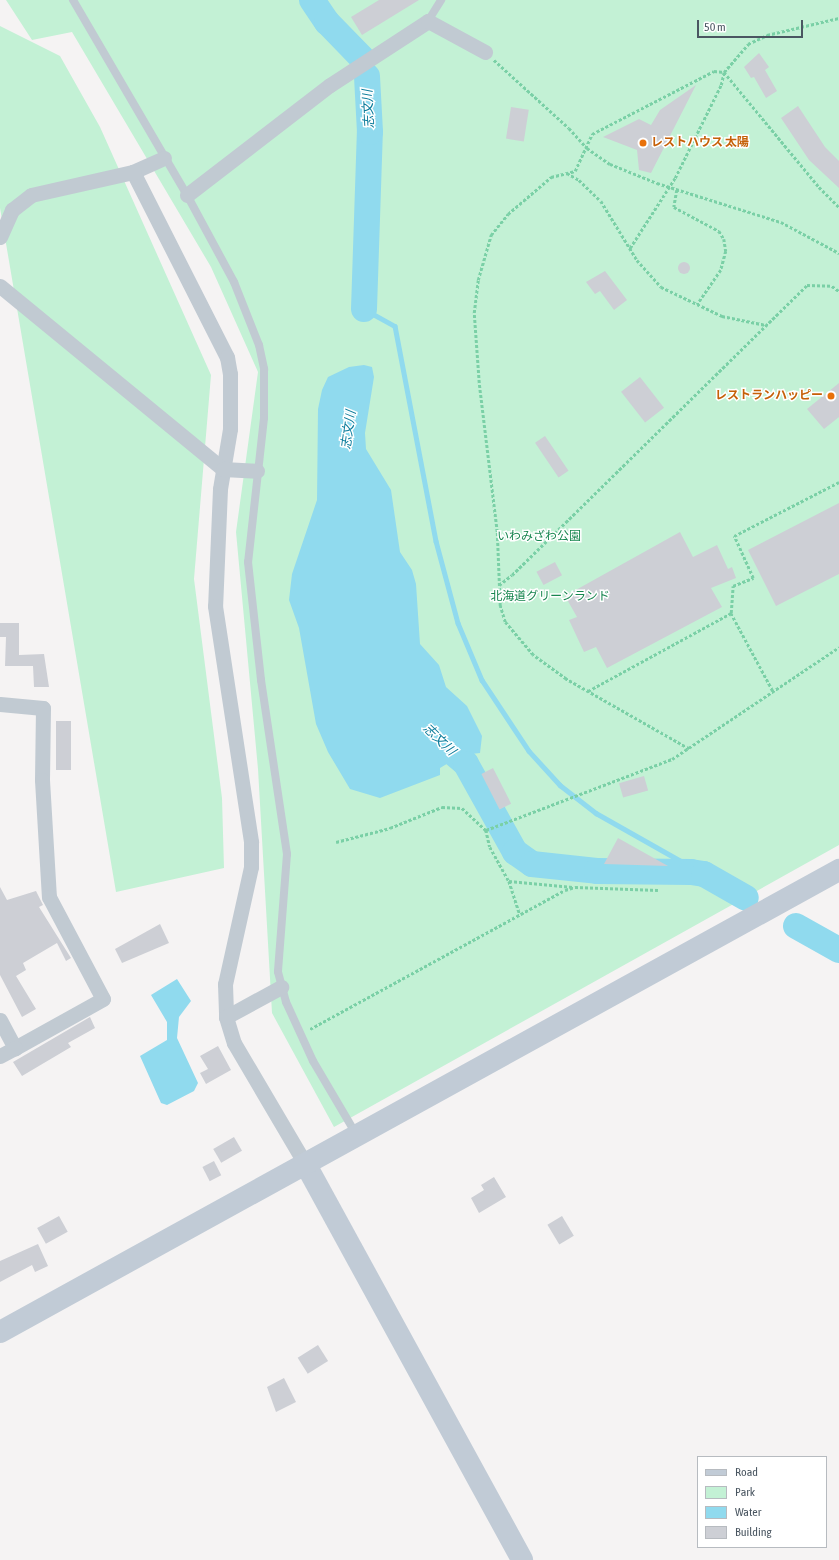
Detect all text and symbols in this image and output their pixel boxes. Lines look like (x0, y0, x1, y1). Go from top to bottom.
scale bar (699, 12, 805, 38)
text: 50 m (704, 20, 726, 34)
water label: 志文川 (360, 89, 378, 129)
place label: レストハウス 太陽 (651, 136, 749, 150)
marker: レストハウス 太陽 (638, 138, 648, 148)
place label: レストランハッピー (715, 389, 823, 403)
marker: レストランハッピー (826, 391, 836, 401)
water label: 志文川 (339, 410, 359, 450)
park label: いわみざわ公園 (497, 530, 581, 544)
park label: 北海道グリーンランド (490, 590, 610, 604)
water label: 志文川 (420, 721, 458, 759)
legend (697, 1456, 827, 1548)
text: Road (735, 1465, 758, 1479)
text: Park (735, 1485, 755, 1499)
text: Water (735, 1505, 761, 1519)
text: Building (735, 1525, 772, 1539)

